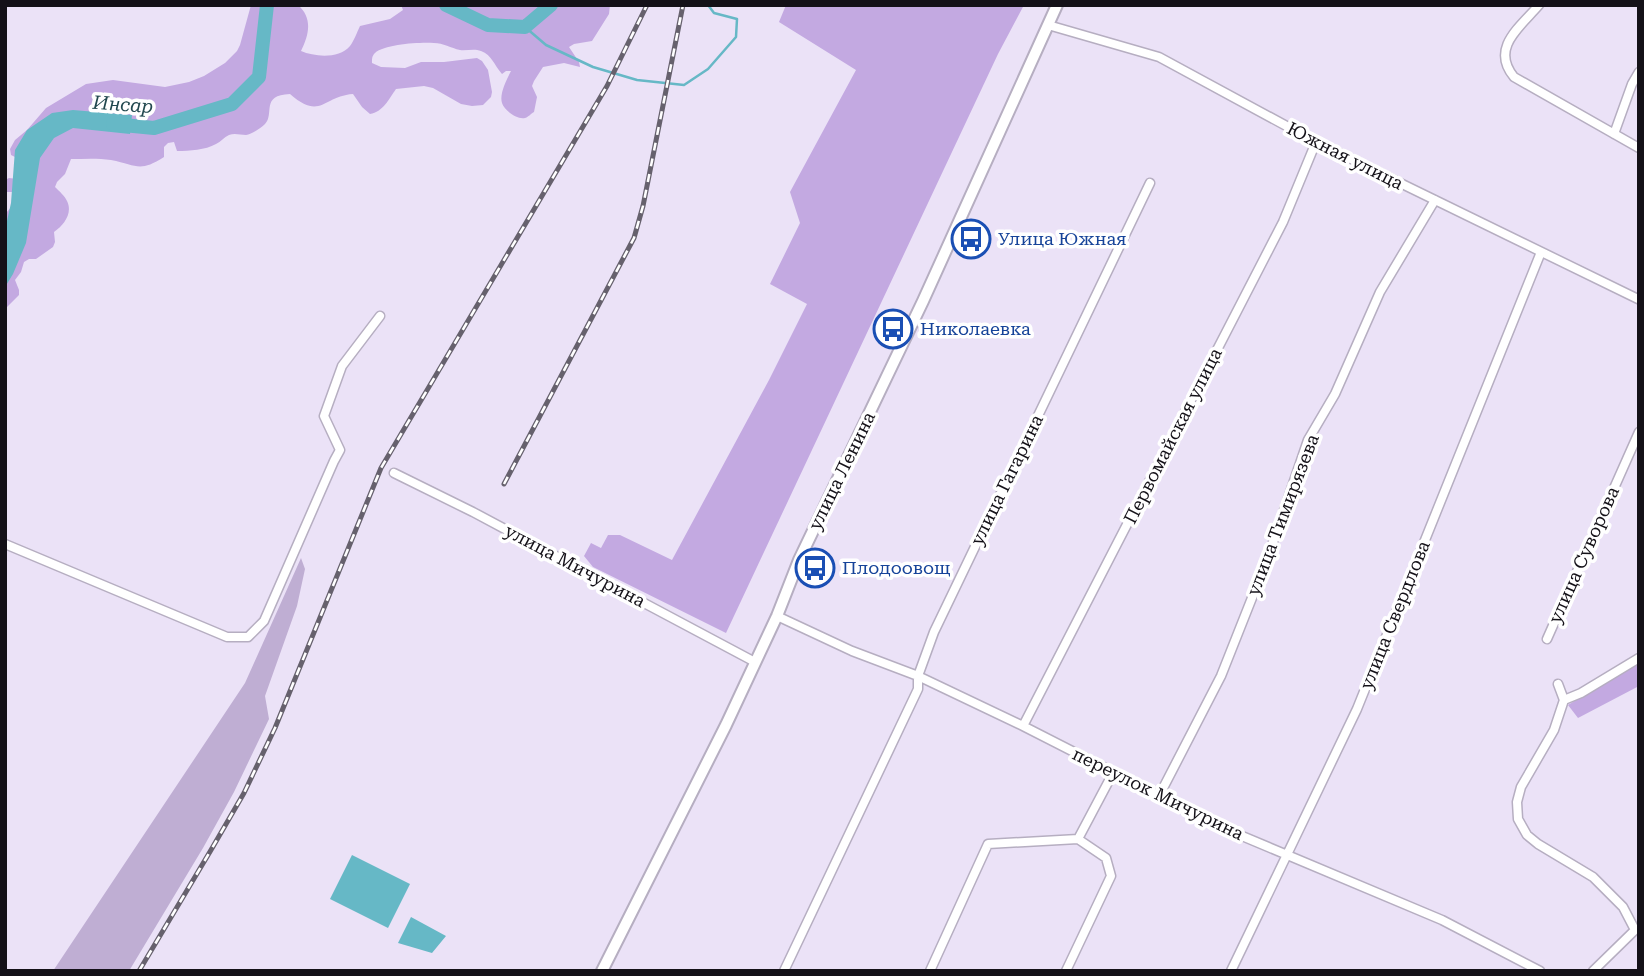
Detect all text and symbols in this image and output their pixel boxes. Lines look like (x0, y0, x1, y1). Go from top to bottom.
water label: Инсар (91, 91, 154, 118)
street label: Южная улица (1284, 117, 1407, 194)
bus stop icon: Улица Южная (950, 218, 992, 260)
place label: Улица Южная (998, 228, 1126, 249)
bus stop icon: Николаевка (872, 308, 914, 350)
place label: Николаевка (920, 318, 1031, 339)
street label: Первомайская улица (1119, 344, 1226, 527)
street label: улица Ленина (804, 408, 879, 533)
street label: улица Гагарина (966, 411, 1047, 548)
street label: улица Тимирязева (1242, 431, 1323, 599)
street label: улица Суворова (1544, 483, 1623, 626)
street label: улица Мичурина (501, 520, 649, 612)
street label: улица Свердлова (1355, 537, 1434, 692)
bus stop icon: Плодоовощ (794, 547, 836, 589)
place label: Плодоовощ (842, 557, 951, 578)
street label: переулок Мичурина (1069, 743, 1248, 844)

